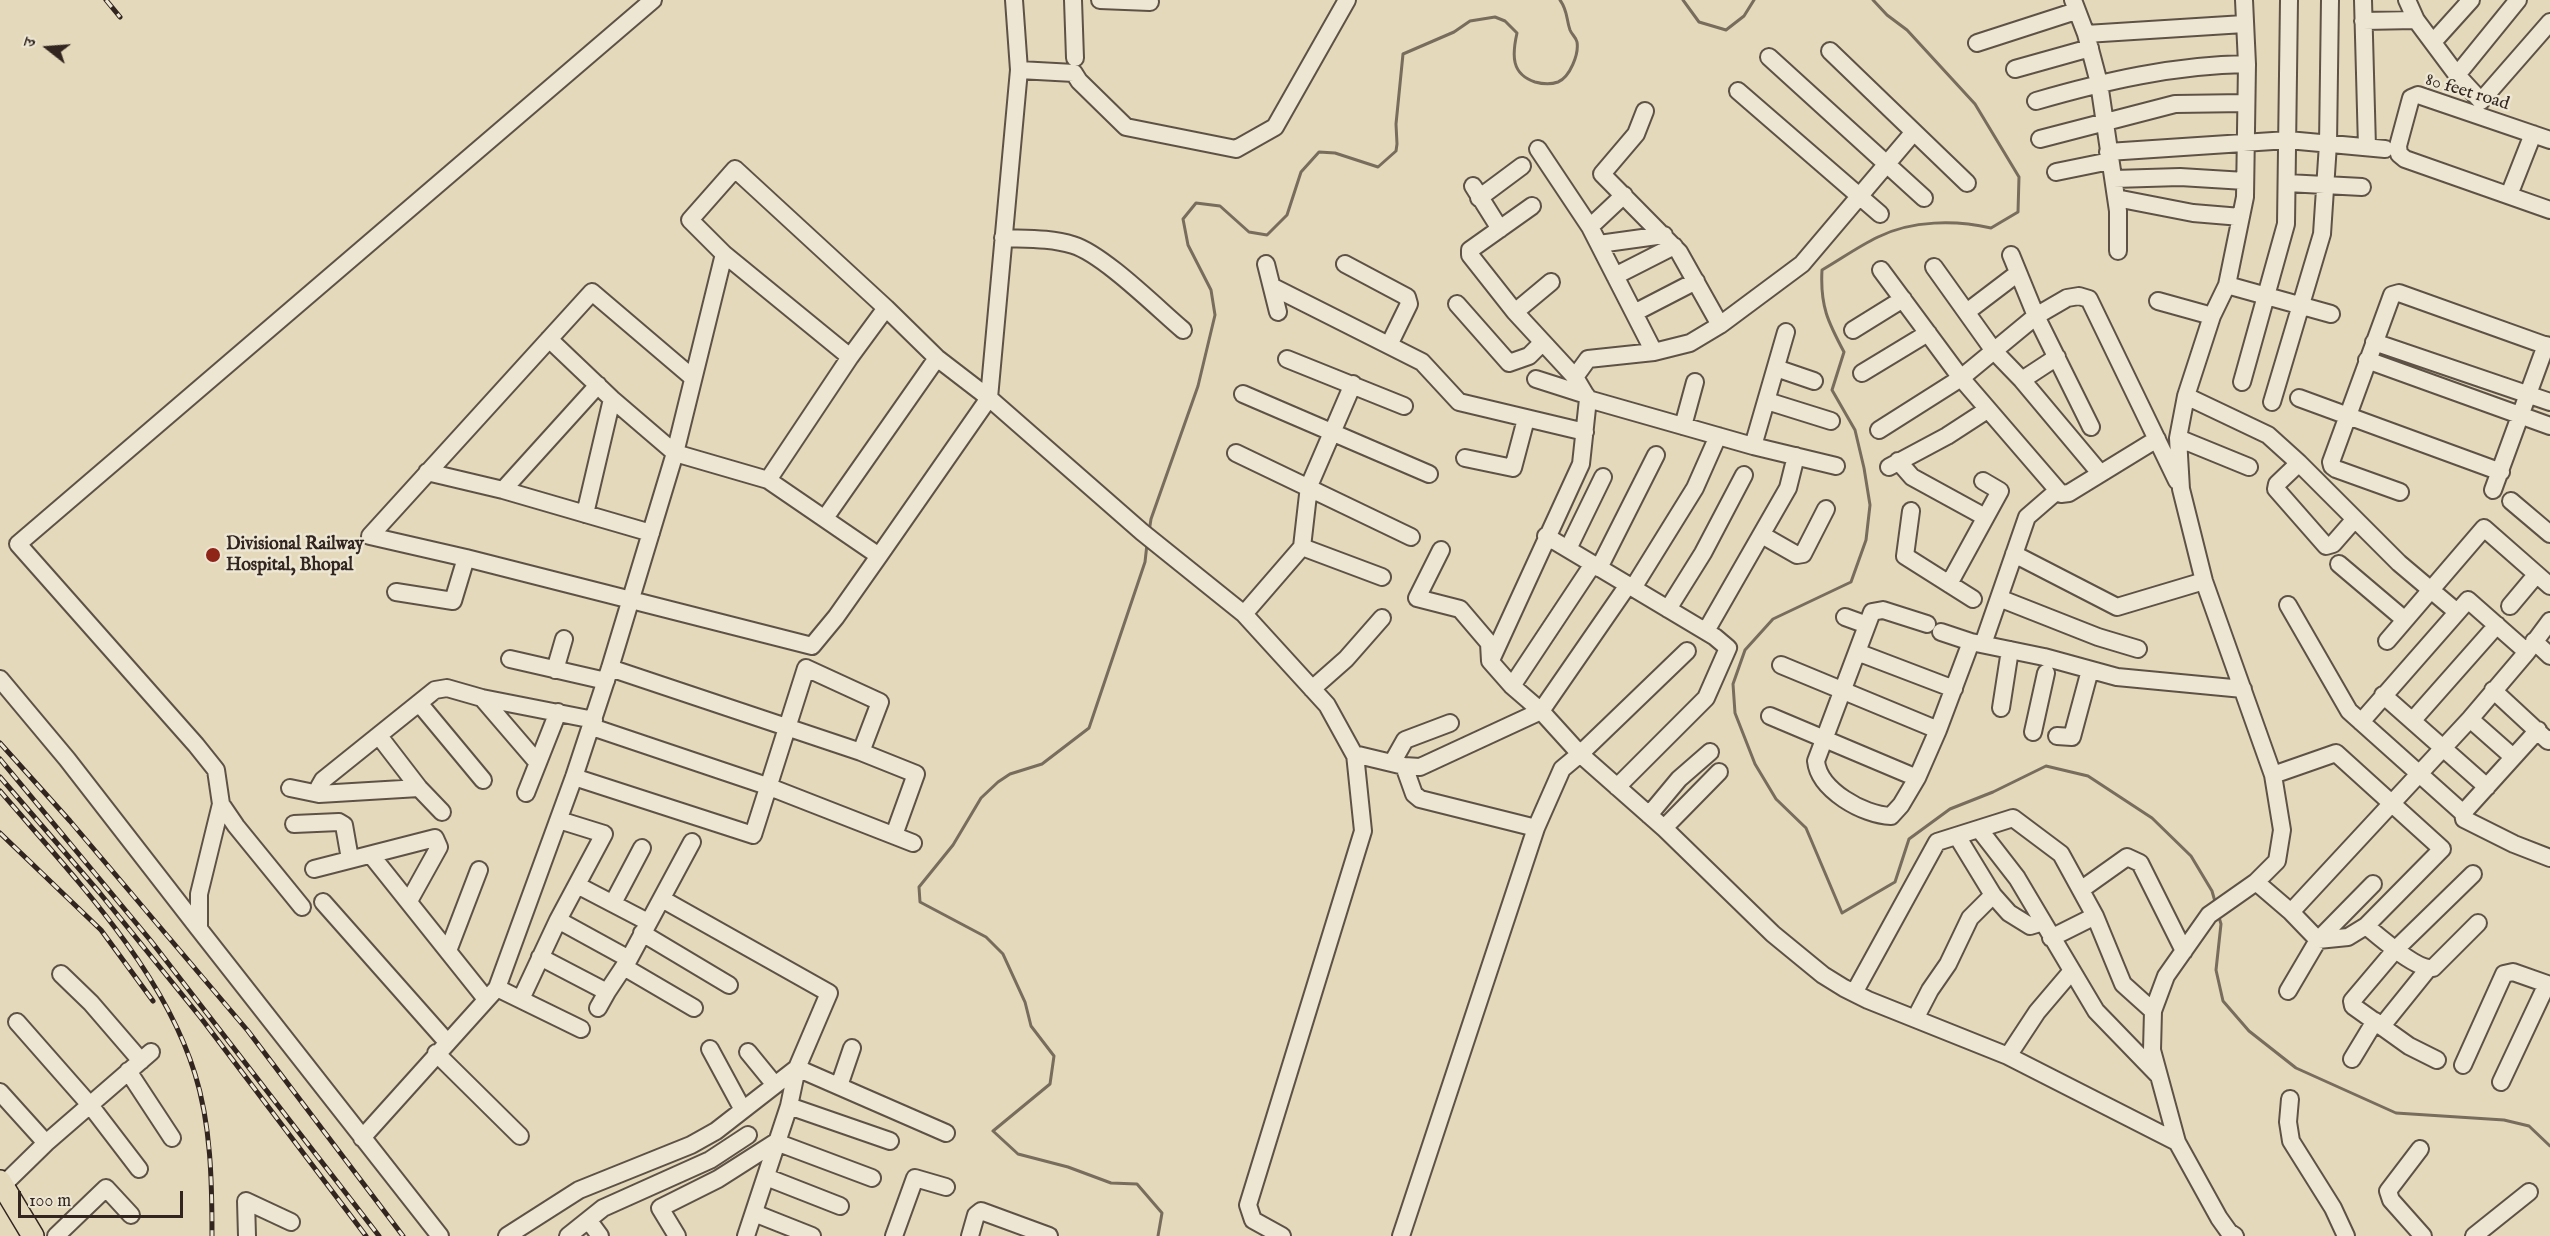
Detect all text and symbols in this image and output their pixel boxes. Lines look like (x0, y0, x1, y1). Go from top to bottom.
north arrow (18, 18, 78, 78)
text: उ (20, 36, 42, 50)
street label: 80 feet road (2422, 70, 2512, 116)
place label: Divisional Railway Hospital, Bhopal (226, 534, 364, 576)
marker: Divisional Railway Hospital, Bhopal (204, 546, 222, 564)
scale bar (21, 1179, 186, 1217)
text: 100 m (29, 1190, 71, 1213)

